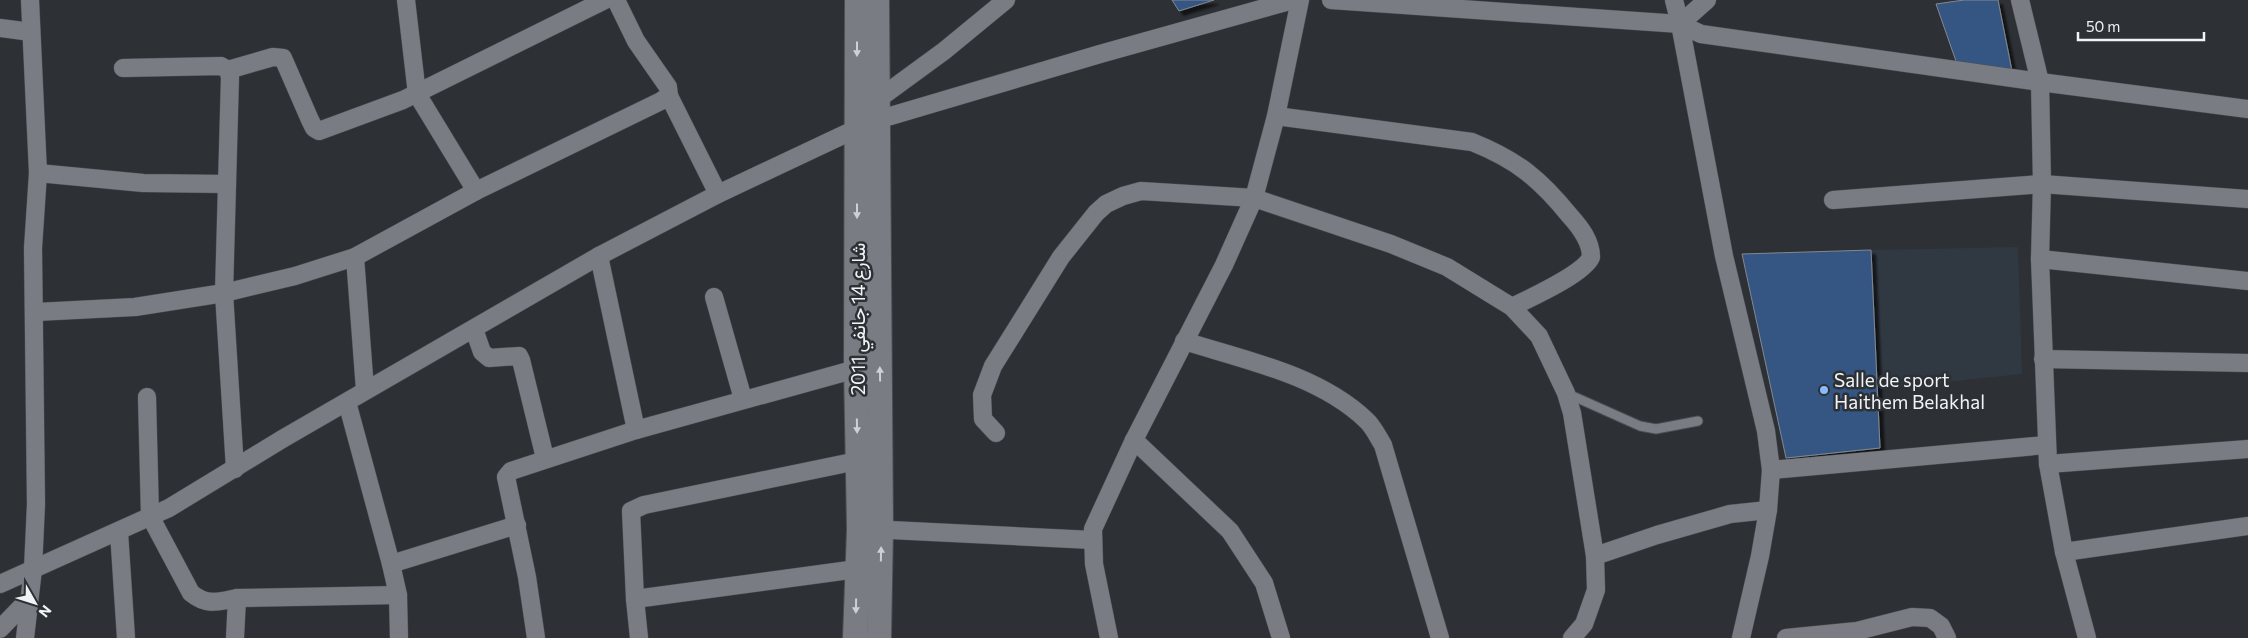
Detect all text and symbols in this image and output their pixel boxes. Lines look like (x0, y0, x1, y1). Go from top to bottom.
scale bar (2078, 10, 2204, 42)
text: 50 m (2086, 17, 2120, 35)
one-way arrow (853, 41, 861, 57)
one-way arrow (853, 203, 861, 219)
street label: شارع 14 جانفي 2011 (846, 243, 874, 395)
one-way arrow (876, 366, 884, 382)
place label: Salle de sport Haithem Belakhal (1834, 368, 1985, 413)
marker: Salle de sport Haithem Belakhal (1818, 384, 1830, 396)
one-way arrow (853, 418, 861, 434)
one-way arrow (877, 546, 885, 562)
north arrow (10, 578, 60, 628)
one-way arrow (852, 598, 860, 614)
text: N (36, 602, 55, 621)

